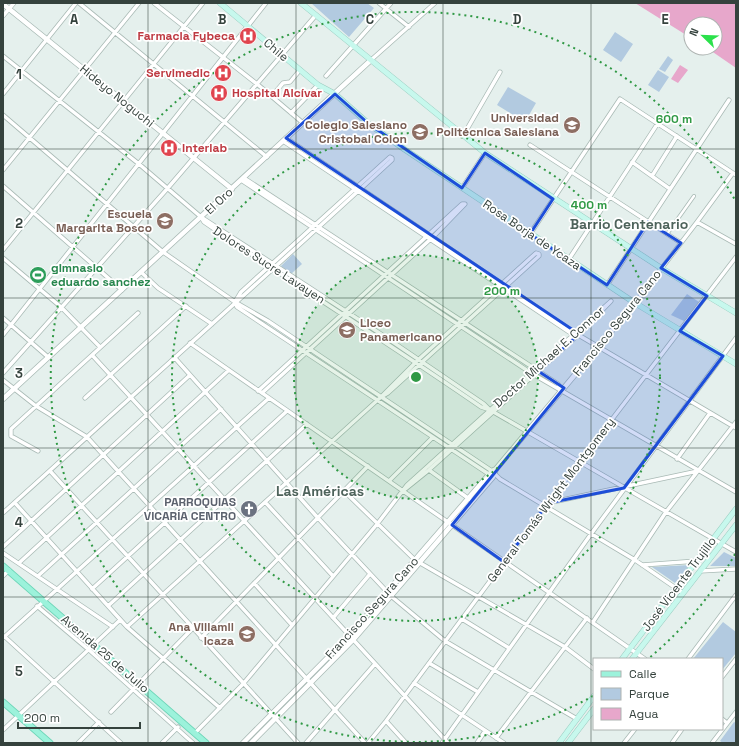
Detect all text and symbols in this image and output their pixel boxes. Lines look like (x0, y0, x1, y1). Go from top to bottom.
text: A (70, 11, 79, 28)
text: B (218, 11, 227, 28)
text: C (366, 11, 374, 28)
text: D (513, 11, 522, 28)
text: E (661, 11, 669, 28)
north arrow (683, 16, 723, 56)
hospital icon: Farmacia Fybeca (238, 26, 258, 46)
text: N (686, 26, 702, 38)
place label: Farmacia Fybeca (137, 28, 235, 44)
street label: Chile (260, 35, 292, 65)
street label: Hideyo Noguchi (76, 61, 158, 131)
hospital icon: Servimedic (213, 63, 233, 83)
place label: Servimedic (146, 65, 210, 81)
text: 1 (16, 66, 22, 83)
hospital icon: Hospital Alcívar (209, 83, 229, 103)
place label: Hospital Alcívar (232, 85, 322, 101)
place label: Universidad Politécnica Salesiana (436, 110, 559, 140)
text: 600 m (656, 111, 692, 127)
school or university icon: Universidad Politécnica Salesiana (562, 115, 582, 135)
place label: Colegio Salesiano Cristobal Colon (305, 117, 407, 147)
school or university icon: Colegio Salesiano Cristobal Colon (410, 122, 430, 142)
hospital icon: Interlab (159, 138, 179, 158)
place label: Interlab (182, 140, 227, 156)
street label: El Oro (202, 184, 236, 218)
street label: Rosa Borja de Ycaza (480, 196, 584, 274)
text: 400 m (571, 197, 607, 213)
place label: Escuela Margarita Bosco (56, 206, 152, 236)
school or university icon: Escuela Margarita Bosco (155, 211, 175, 231)
text: 2 (15, 215, 23, 232)
district label: Barrio Centenario (570, 215, 688, 233)
street label: Dolores Sucre Lavayen (210, 223, 328, 307)
place label: gimnasio eduardo sanchez (51, 260, 151, 290)
sports icon: gimnasio eduardo sanchez (28, 265, 48, 285)
street label: Francisco Segura Cano (569, 267, 665, 379)
text: 200 m (484, 283, 520, 299)
street label: Doctor Michael E. Connor (490, 302, 608, 411)
place label: Liceo Panamericano (360, 315, 442, 345)
school or university icon: Liceo Panamericano (337, 320, 357, 340)
text: 3 (15, 365, 23, 382)
centre of rings (409, 370, 423, 384)
street label: General Tomás Wright Montgomery (484, 414, 618, 586)
district label: Las Américas (276, 482, 364, 500)
place label: PARROQUIAS VICARÍA CENTRO (144, 494, 236, 524)
church icon: PARROQUIAS VICARÍA CENTRO (239, 499, 259, 519)
text: 4 (15, 514, 23, 531)
street label: José Vicente Trujillo (638, 533, 720, 635)
street label: Francisco Segura Cano (322, 553, 422, 663)
street label: Avenida 25 de Julio (58, 611, 152, 697)
place label: Ana Villamil Icaza (169, 619, 234, 649)
school or university icon: Ana Villamil Icaza (237, 624, 257, 644)
legend (593, 658, 723, 730)
text: 5 (15, 663, 23, 680)
text: Calle (629, 666, 657, 682)
text: Parque (629, 686, 669, 702)
scale bar (18, 704, 140, 730)
text: Agua (629, 706, 659, 722)
text: 200 m (24, 710, 60, 726)

